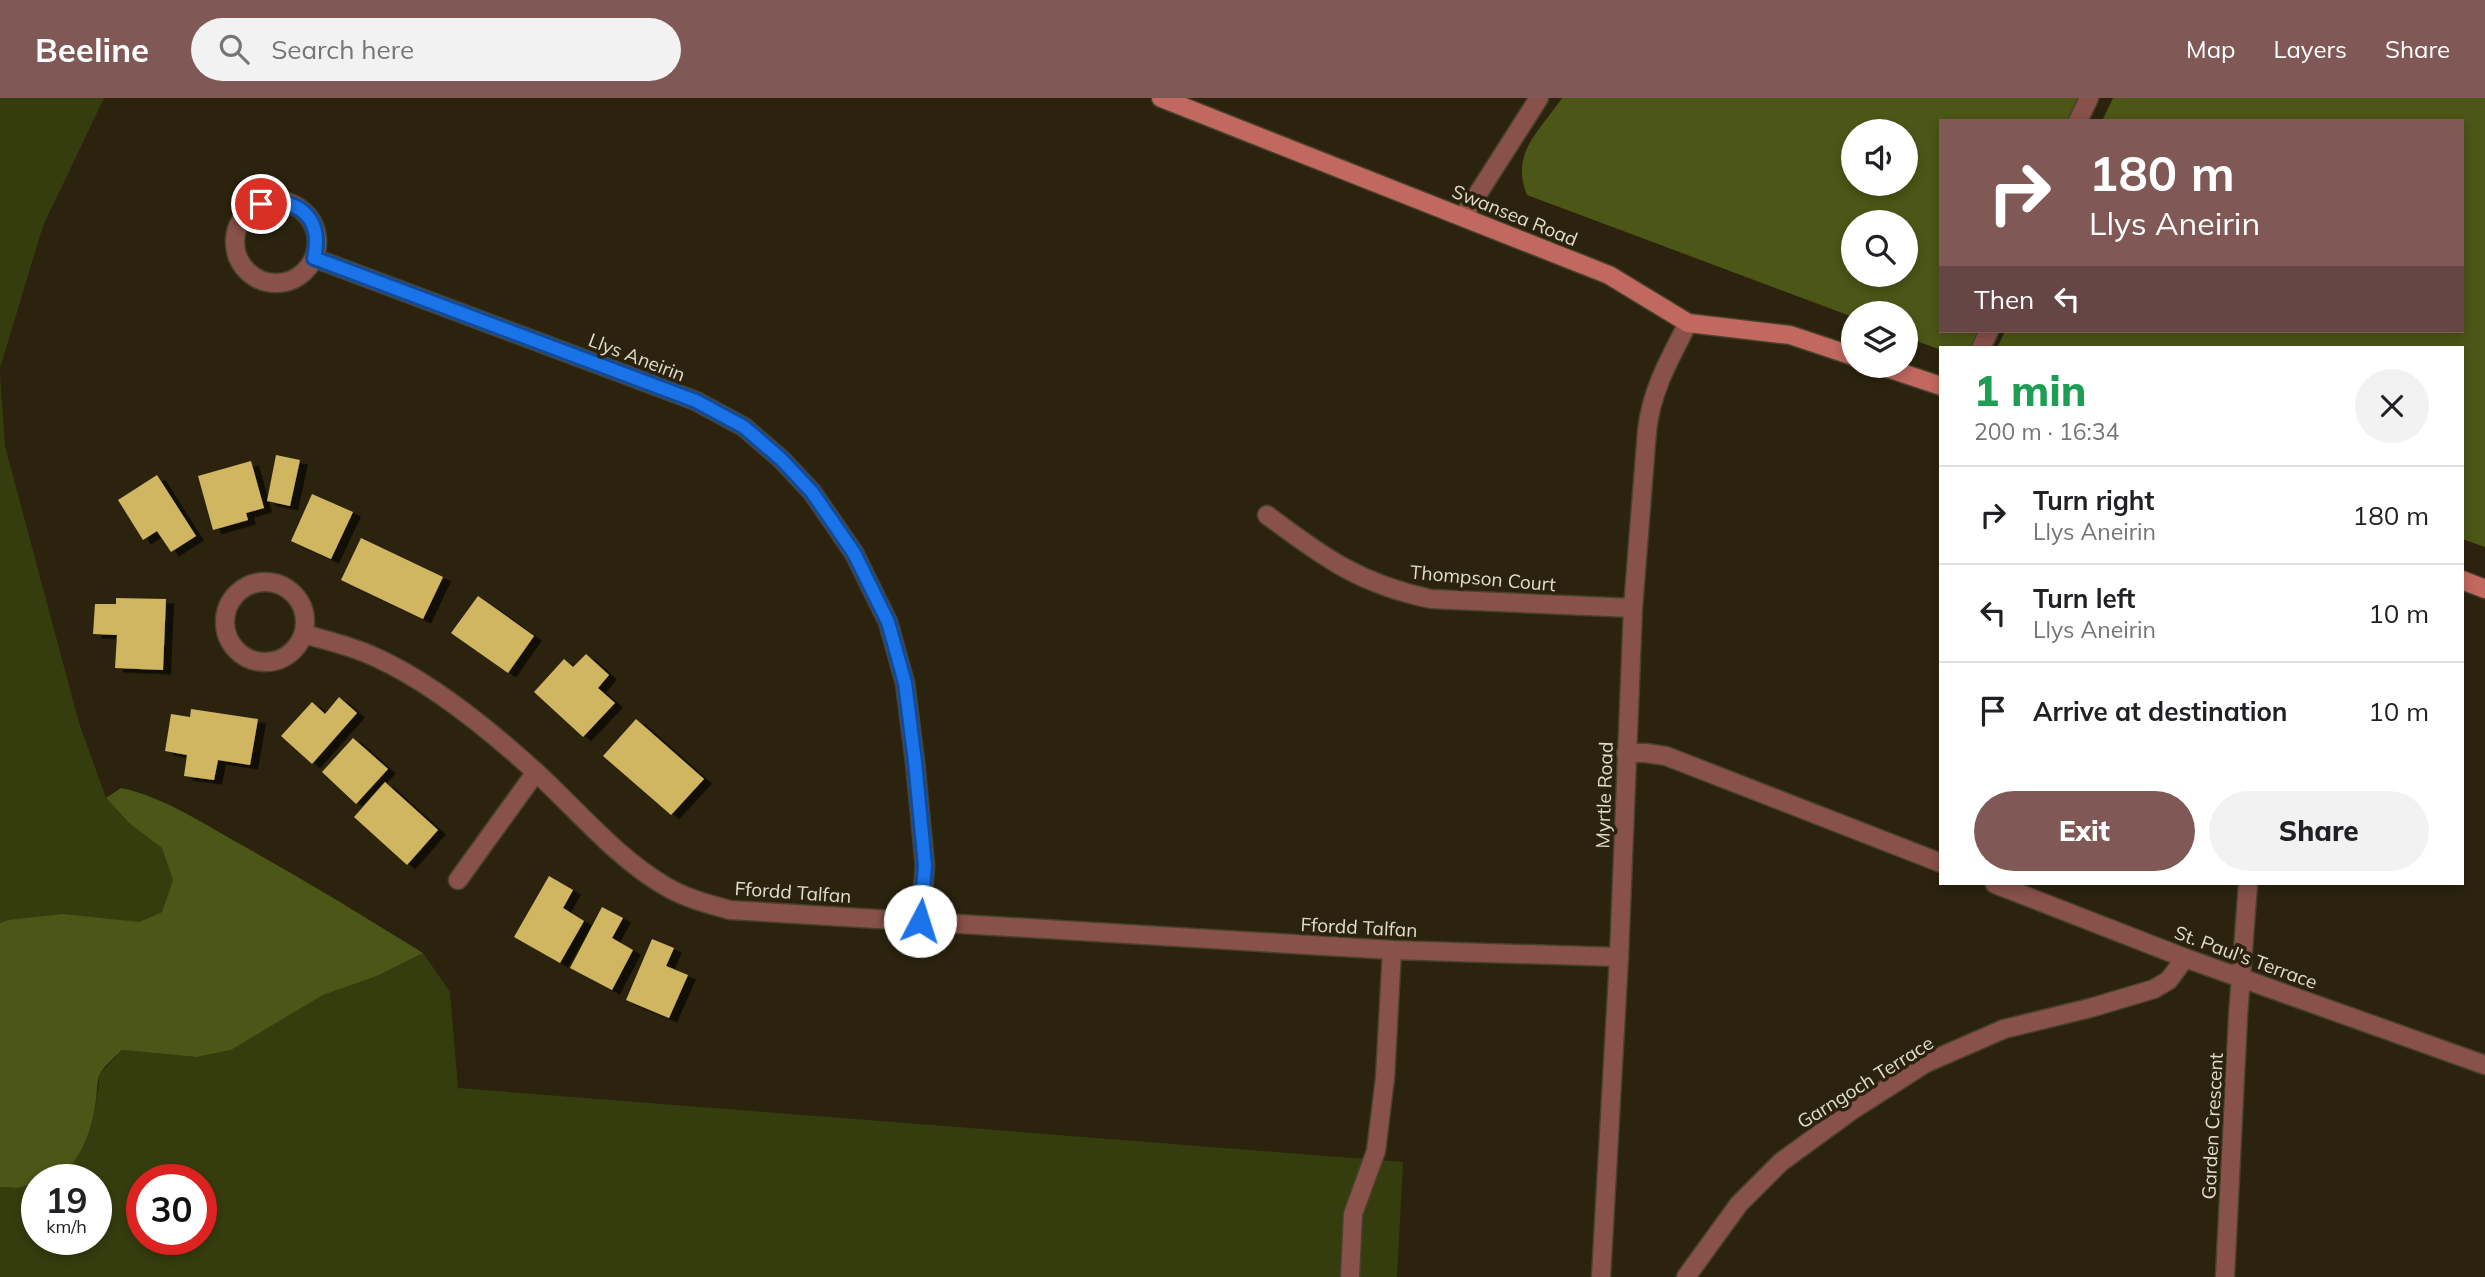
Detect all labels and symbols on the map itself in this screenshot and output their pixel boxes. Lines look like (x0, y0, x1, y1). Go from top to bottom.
pin (231, 174, 291, 234)
street label: Swansea Road (1449, 179, 1581, 251)
street label: Llys Aneirin (585, 328, 689, 386)
street label: Thompson Court (1409, 560, 1557, 596)
street label: Myrtle Road (1590, 741, 1618, 849)
street label: Ffordd Talfan (734, 876, 852, 908)
position arrow (883, 884, 957, 958)
street label: Ffordd Talfan (1300, 912, 1418, 942)
street label: St. Paul's Terrace (2171, 920, 2321, 994)
street label: Garngoch Terrace (1792, 1030, 1938, 1134)
street label: Garden Crescent (2196, 1052, 2228, 1200)
speed limit sign: 30 (126, 1164, 217, 1255)

